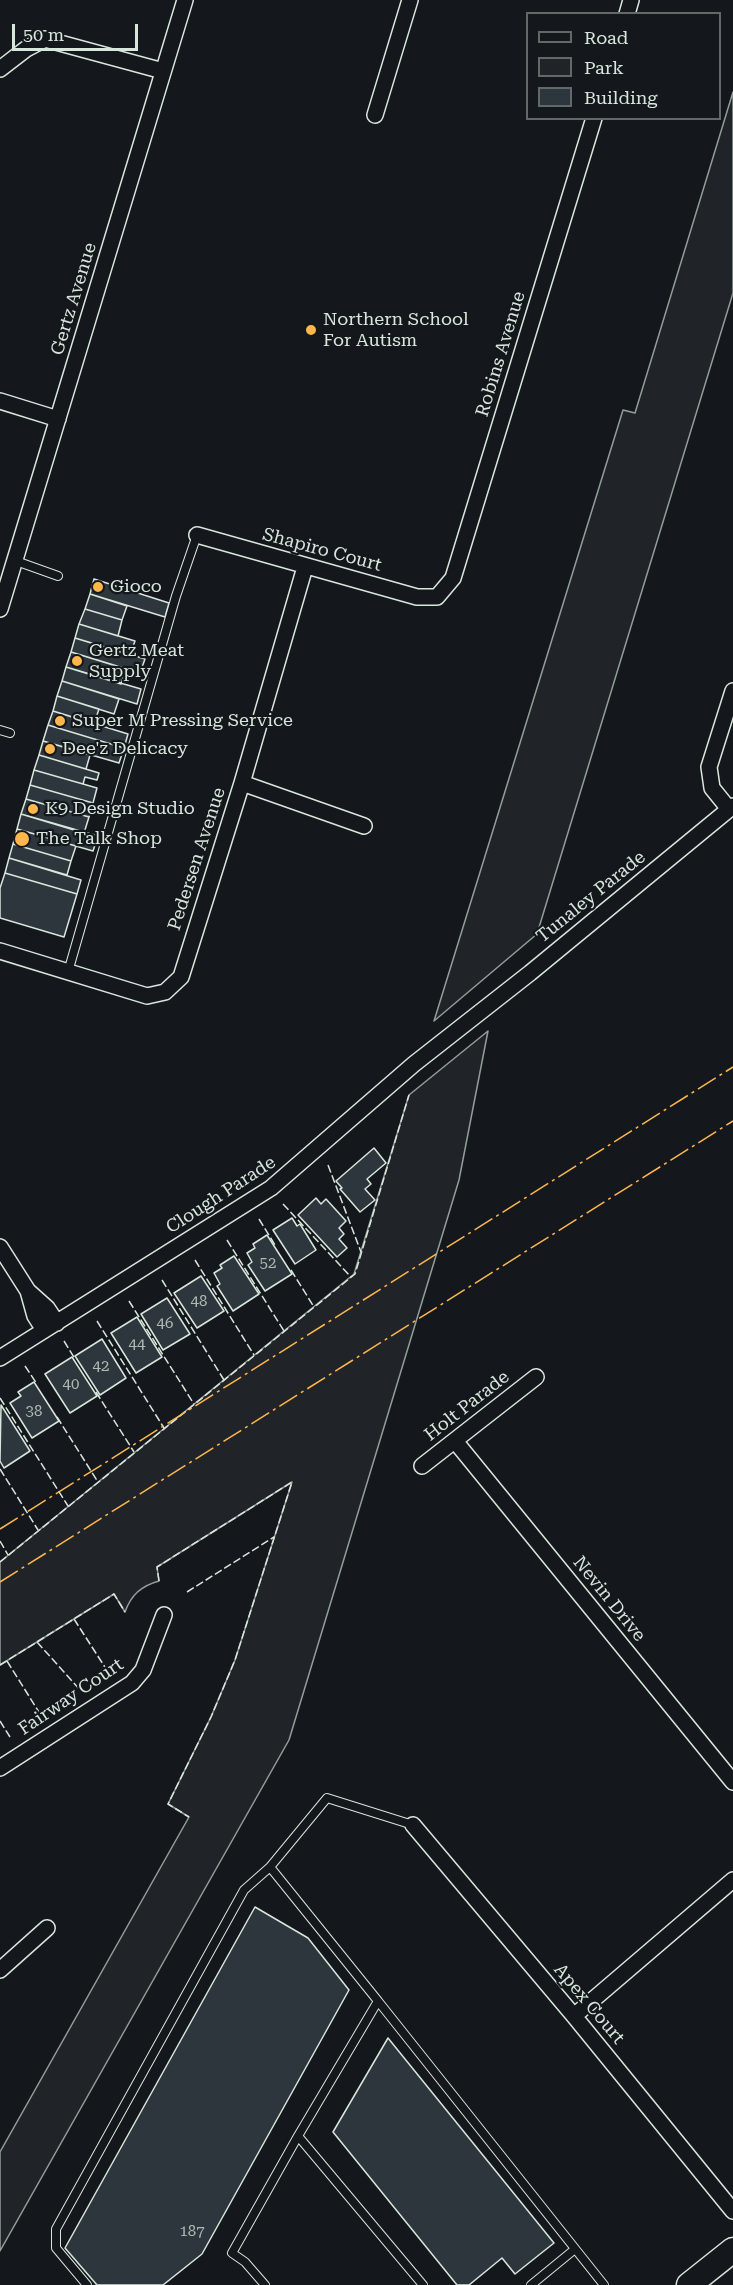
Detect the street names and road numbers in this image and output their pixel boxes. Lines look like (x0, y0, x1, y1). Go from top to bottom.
street label: Gertz Avenue (47, 240, 101, 358)
street label: Robins Avenue (472, 289, 530, 419)
street label: Shapiro Court (260, 524, 384, 576)
street label: Pedersen Avenue (164, 785, 230, 933)
street label: Tunaley Parade (532, 846, 650, 948)
street label: Clough Parade (162, 1152, 280, 1238)
street label: Holt Parade (420, 1366, 514, 1446)
street label: Nevin Drive (568, 1552, 650, 1646)
street label: Fairway Court (14, 1654, 128, 1740)
street label: Apex Court (549, 1959, 629, 2049)

